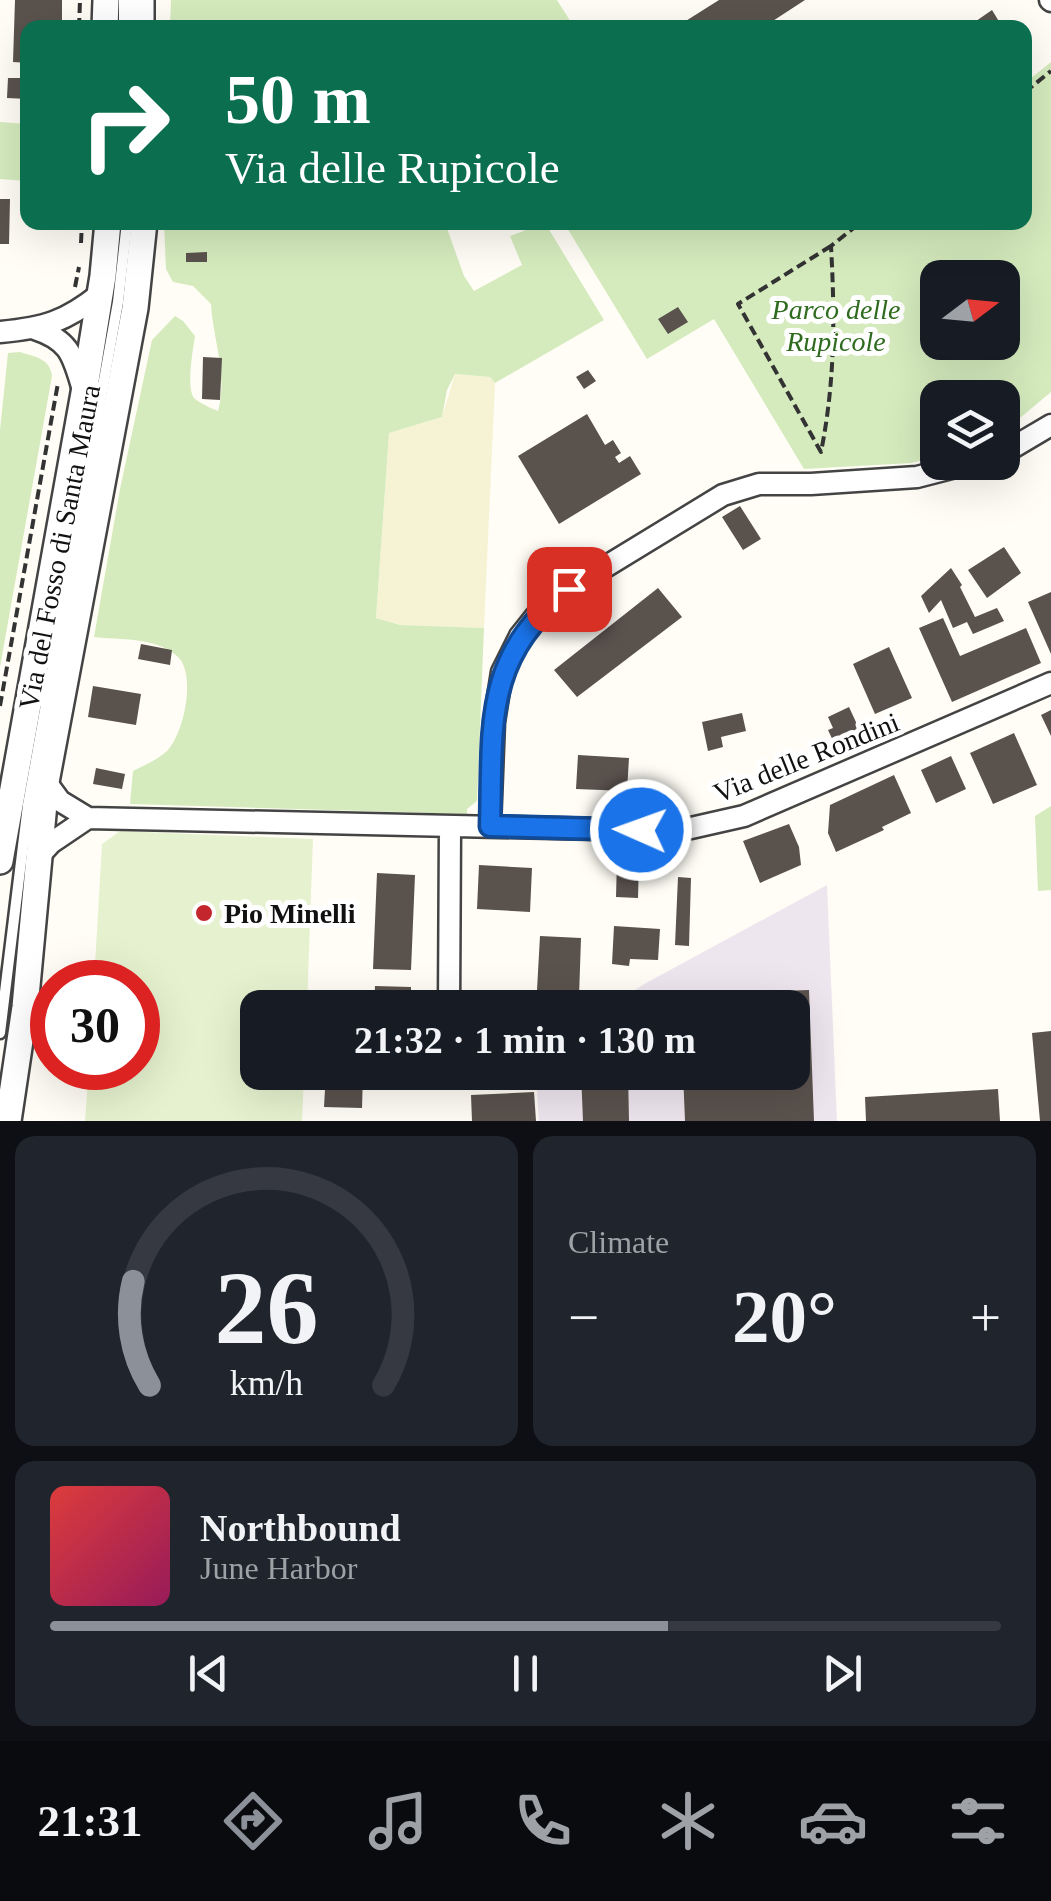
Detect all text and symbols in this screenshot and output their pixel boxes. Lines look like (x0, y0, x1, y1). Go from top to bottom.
icon: right (60, 60, 190, 190)
text: 50 m (225, 61, 371, 138)
text: Via delle Rupicole (225, 143, 560, 193)
north arrow (920, 260, 1020, 360)
map controls (920, 260, 1020, 480)
park label: Parco delle Rupicole (771, 294, 900, 357)
button: layers (920, 380, 1020, 480)
street label: Via del Fosso di Santa Maura (13, 381, 106, 712)
pin (527, 547, 612, 632)
icon: arrive (542, 562, 597, 617)
street label: Via delle Rondini (709, 706, 904, 809)
position arrow (589, 778, 693, 882)
place label: Pio Minelli (224, 898, 356, 929)
marker: Pio Minelli (193, 902, 215, 924)
speed limit sign: 30 (30, 960, 160, 1090)
text: 21:32 · 1 min · 130 m (354, 1019, 696, 1061)
text: Climate (568, 1224, 669, 1260)
text: 26 (215, 1250, 319, 1365)
text: 20° (732, 1275, 837, 1358)
text: − (568, 1287, 599, 1348)
text: + (970, 1287, 1001, 1348)
text: km/h (230, 1363, 303, 1403)
text: Northbound (200, 1507, 401, 1549)
text: June Harbor (200, 1550, 357, 1586)
icon: previous (181, 1646, 236, 1701)
icon: pause (498, 1646, 553, 1701)
icon: next (815, 1646, 870, 1701)
icon: directions (218, 1786, 288, 1856)
icon: music (363, 1786, 433, 1856)
icon: phone (508, 1786, 578, 1856)
icon: climate (653, 1786, 723, 1856)
icon: car (798, 1786, 868, 1856)
icon: filters (943, 1786, 1013, 1856)
text: 21:31 (38, 1796, 143, 1846)

